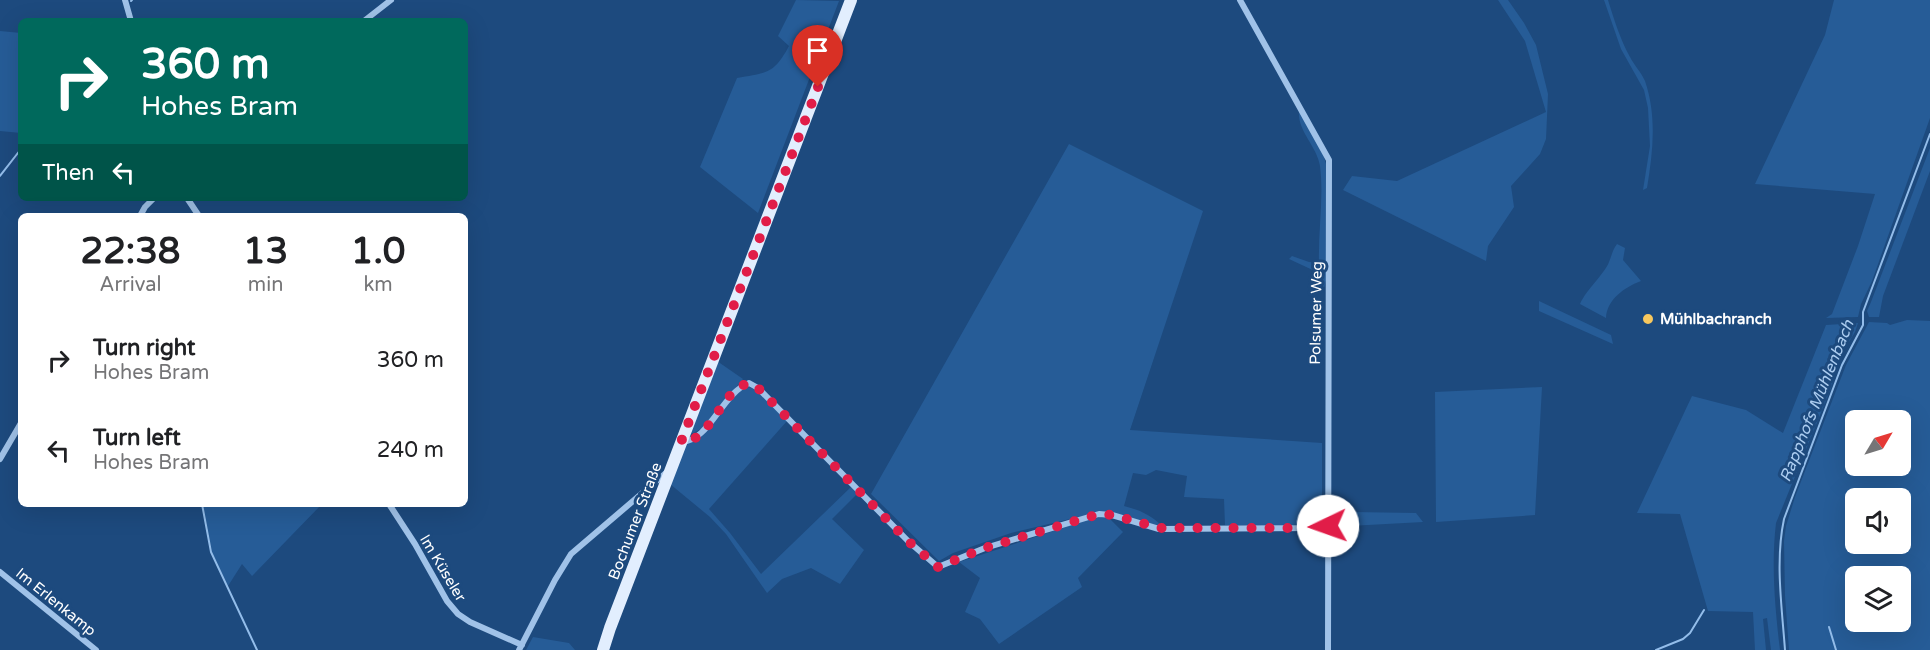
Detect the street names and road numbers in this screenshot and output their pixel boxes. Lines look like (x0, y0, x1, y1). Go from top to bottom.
street label: Polsumer Weg (1306, 261, 1326, 365)
street label: Bochumer Straße (604, 460, 666, 582)
street label: Im Küseler (416, 531, 470, 605)
street label: Im Erlenkamp (12, 564, 100, 640)

